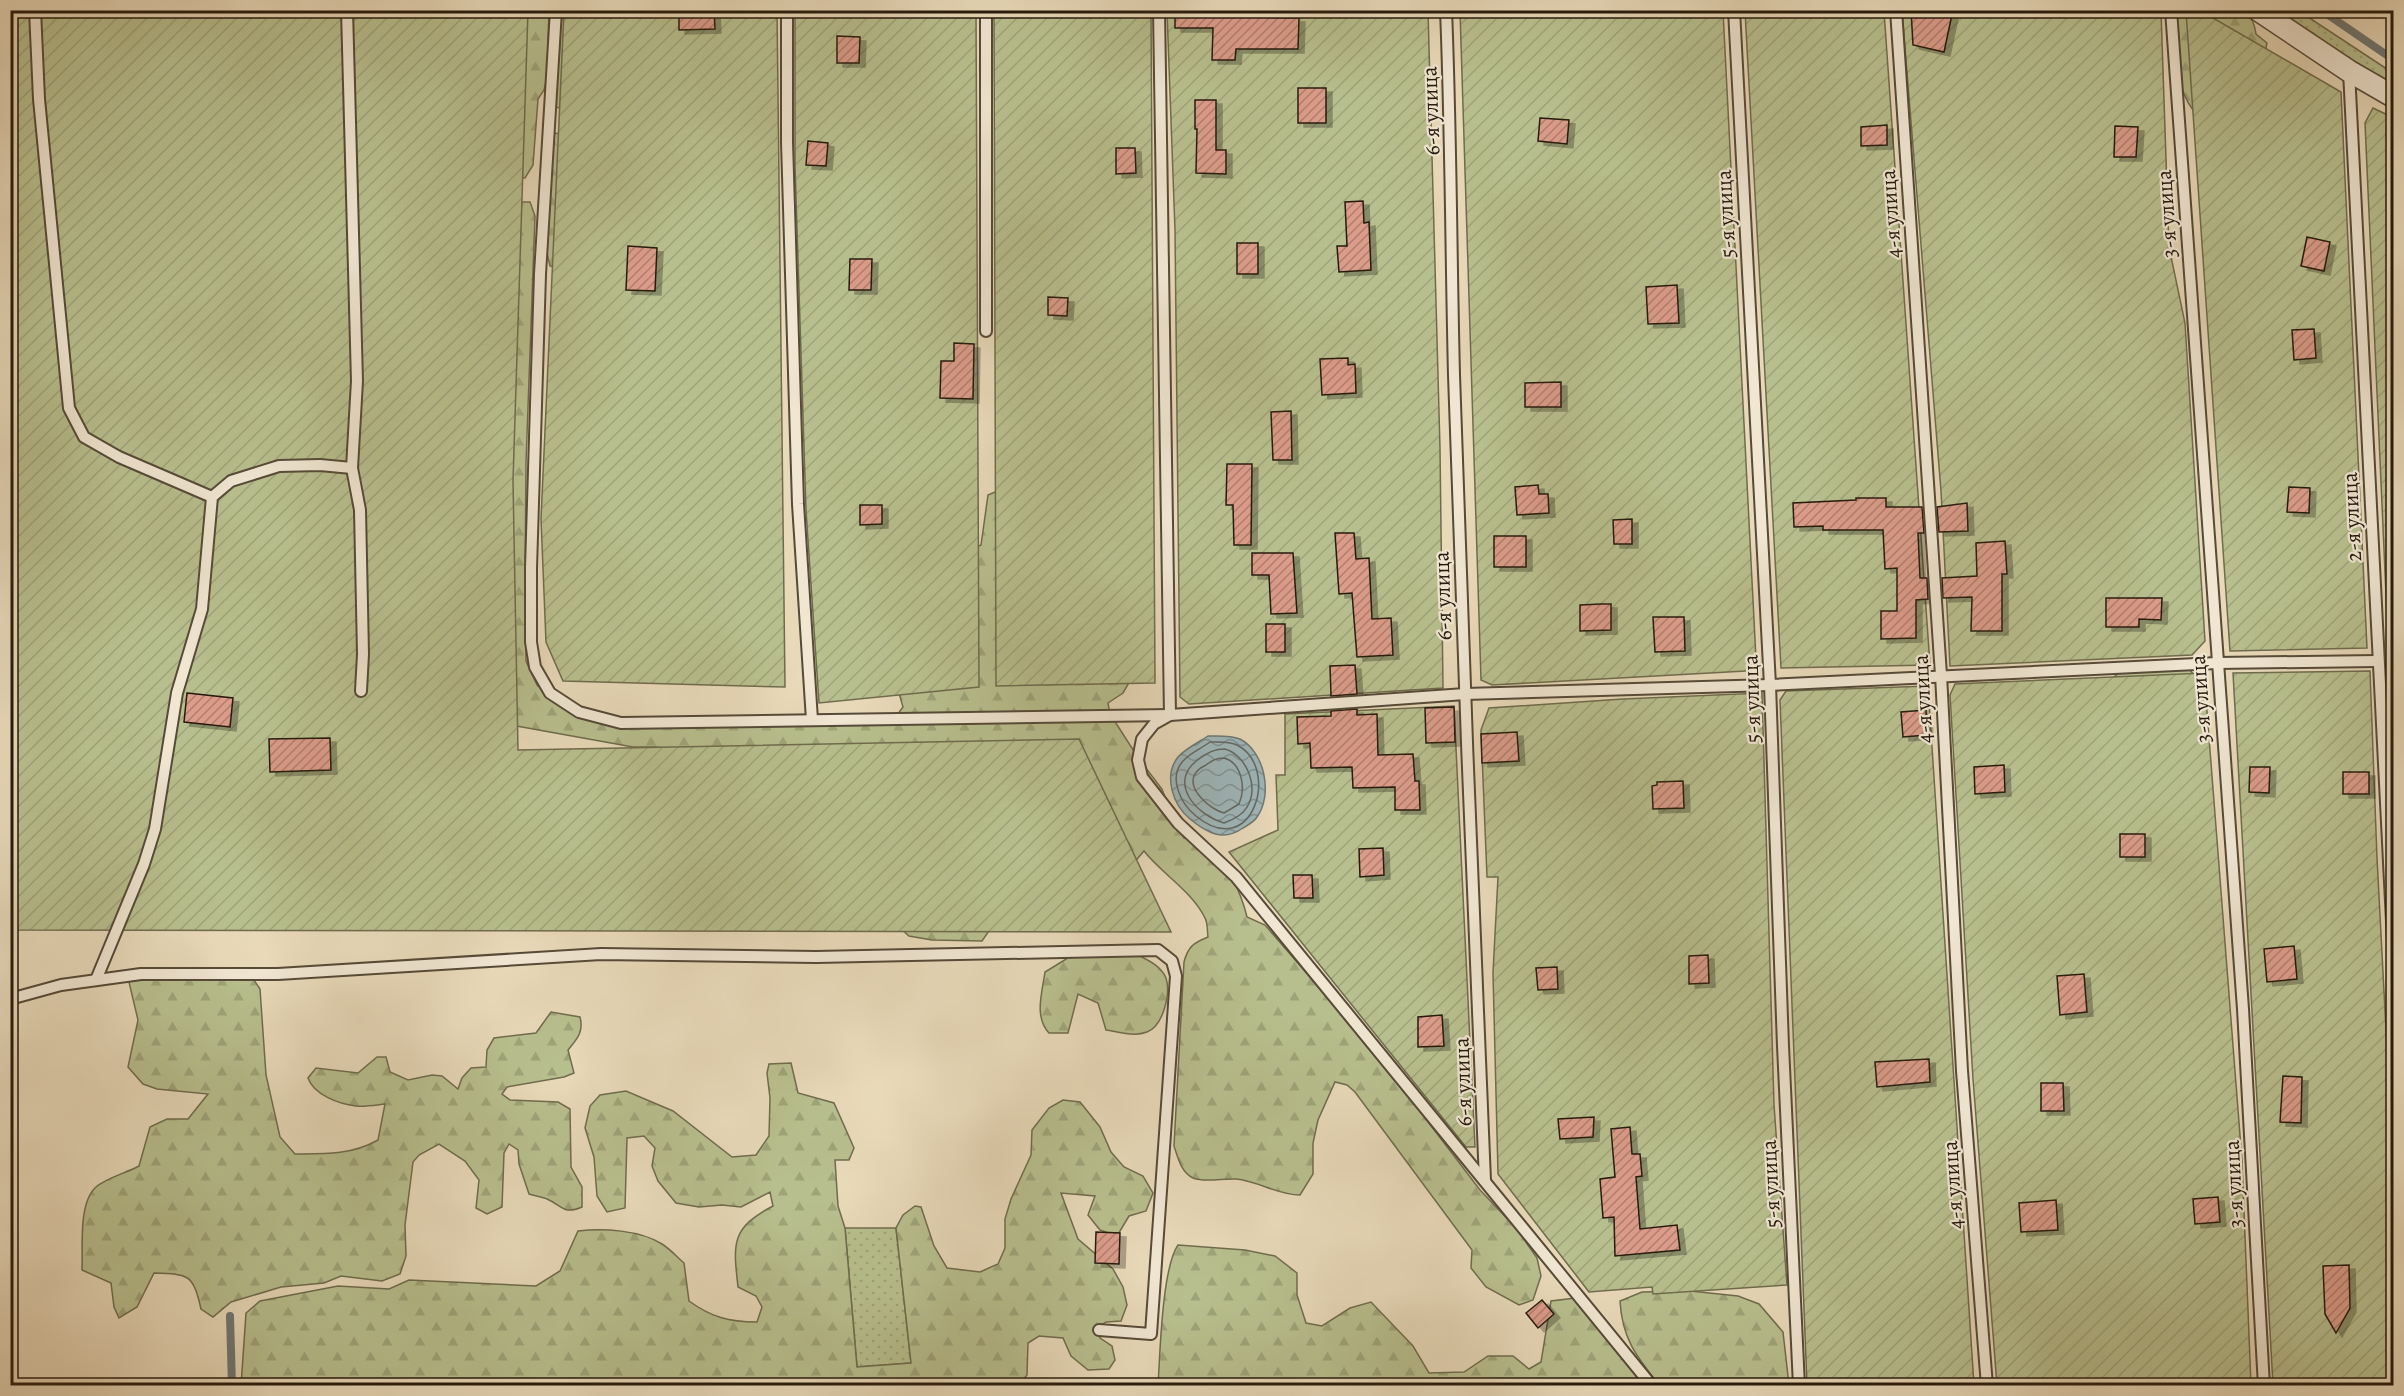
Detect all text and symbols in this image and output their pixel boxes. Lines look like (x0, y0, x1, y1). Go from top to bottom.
street label: 6-я улица (1414, 65, 1448, 156)
street label: 5-я улица (1709, 168, 1743, 259)
street label: 4-я улица (1873, 168, 1909, 259)
street label: 3-я улица (2149, 168, 2185, 259)
street label: 2-я улица (2335, 471, 2369, 562)
street label: 6-я улица (1426, 550, 1460, 641)
street label: 5-я улица (1735, 653, 1769, 744)
street label: 4-я улица (1906, 653, 1940, 744)
street label: 3-я улица (2183, 653, 2219, 744)
street label: 6-я улица (1446, 1036, 1480, 1127)
street label: 5-я улица (1754, 1138, 1788, 1229)
street label: 3-я улица (2217, 1138, 2251, 1229)
street label: 4-я улица (1935, 1139, 1971, 1230)

